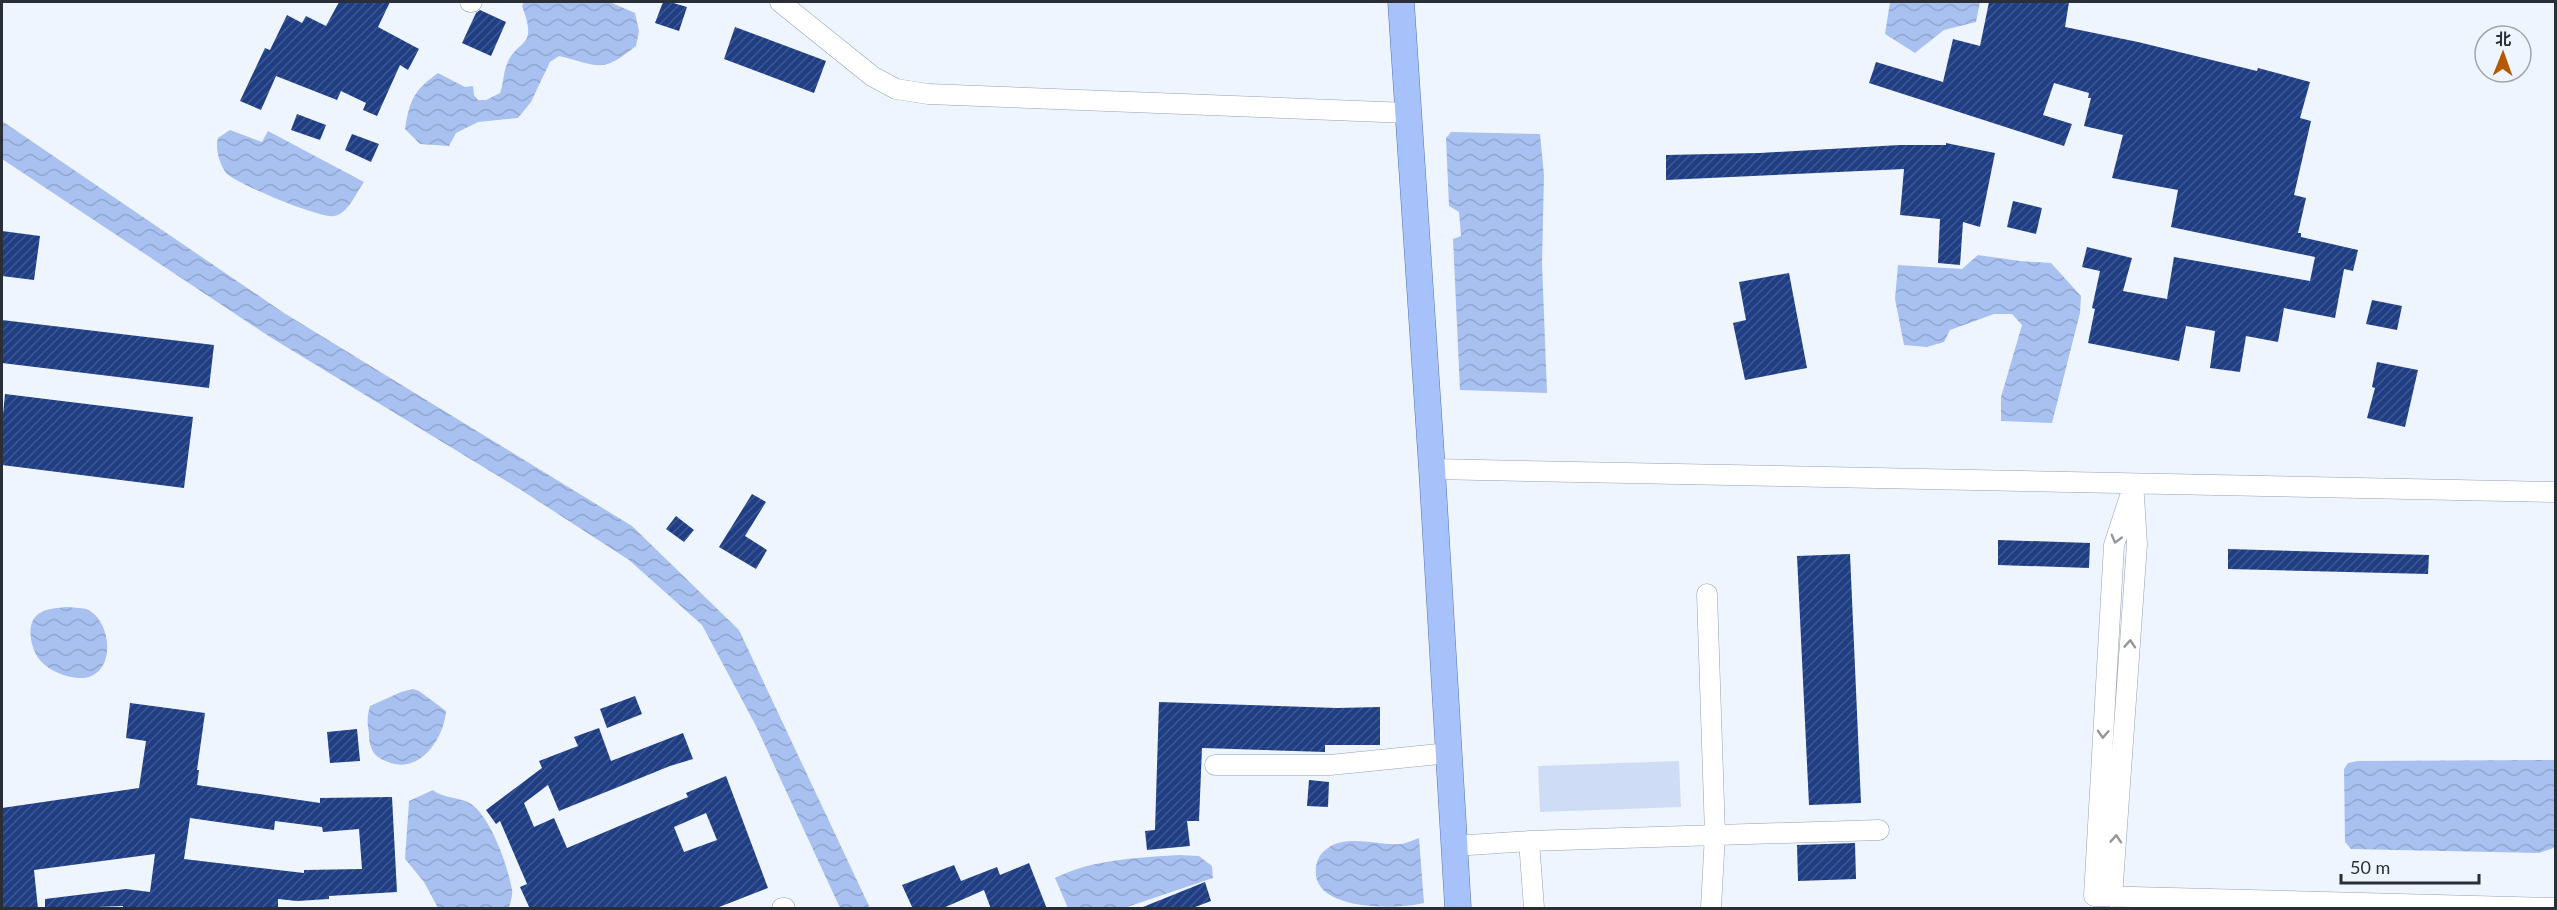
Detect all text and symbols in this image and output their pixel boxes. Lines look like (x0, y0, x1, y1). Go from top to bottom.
north arrow (2473, 24, 2533, 84)
text: 北 (2495, 29, 2511, 48)
one-way arrow (2111, 533, 2123, 544)
one-way arrow (2123, 640, 2136, 649)
one-way arrow (2096, 729, 2109, 738)
one-way arrow (2110, 834, 2123, 843)
scale bar (2341, 847, 2479, 885)
text: 50 m (2350, 856, 2390, 878)

